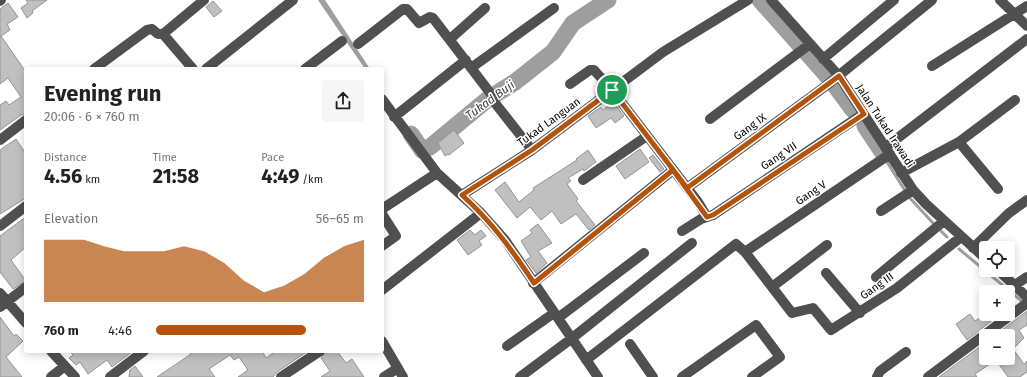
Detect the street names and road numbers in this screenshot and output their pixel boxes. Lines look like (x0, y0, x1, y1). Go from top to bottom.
street label: Jalan Tukad Irawadi (853, 82, 917, 170)
street label: Tukad Languan (515, 95, 583, 149)
street label: Gang IX (731, 111, 769, 143)
street label: Gang VII (759, 139, 799, 173)
street label: Gang V (793, 178, 830, 208)
street label: Gang III (858, 270, 896, 302)

